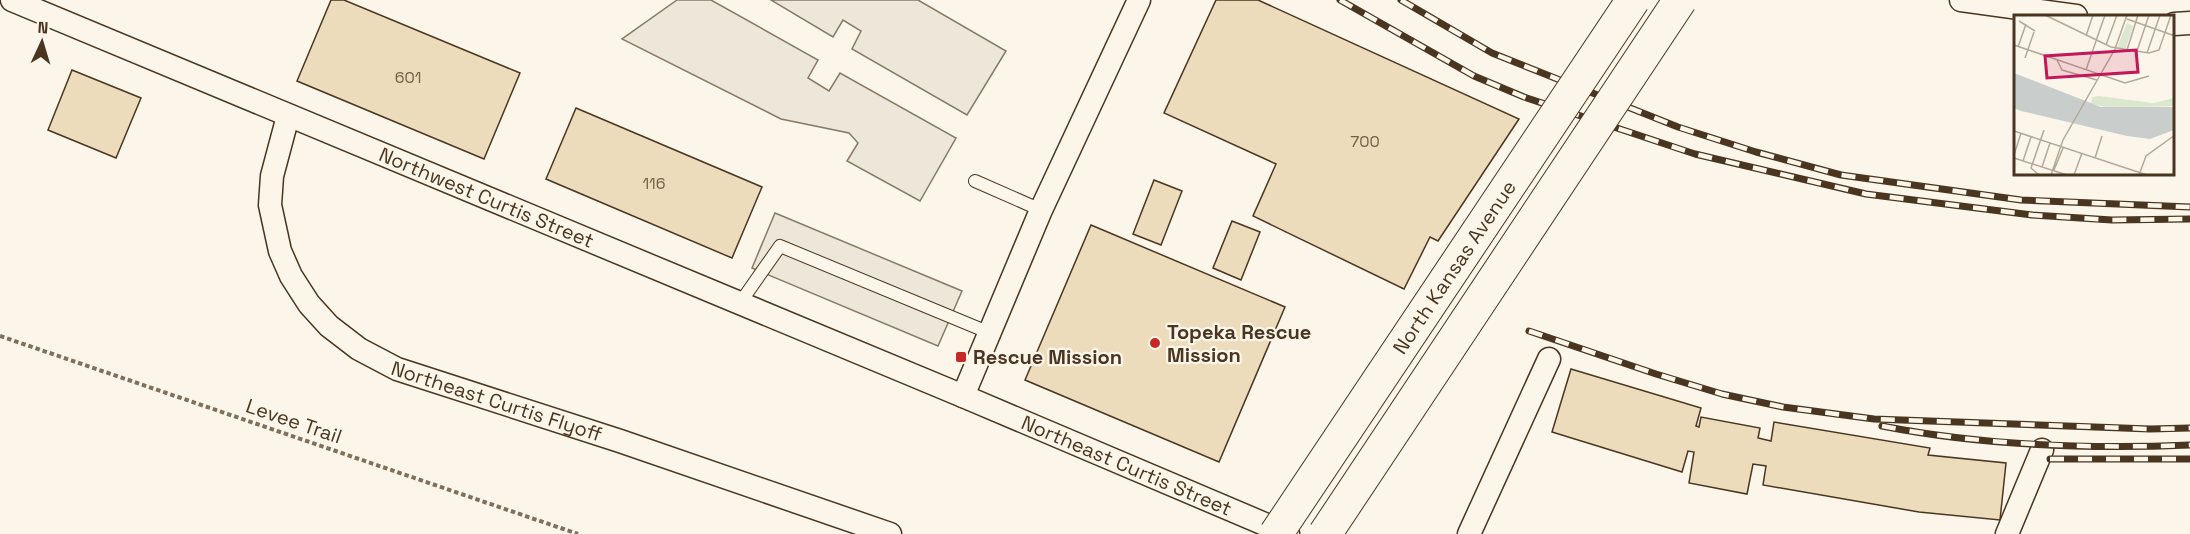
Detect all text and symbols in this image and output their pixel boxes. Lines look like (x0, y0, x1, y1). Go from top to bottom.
north arrow (12, 12, 72, 72)
inset map (2014, 15, 2175, 176)
text: N (37, 17, 49, 38)
house number: 601 (395, 67, 421, 88)
house number: 700 (1350, 131, 1380, 152)
street label: Northwest Curtis Street (375, 141, 598, 254)
house number: 116 (642, 173, 666, 194)
street label: North Kansas Avenue (1387, 175, 1522, 359)
place label: Topeka Rescue Mission (1167, 319, 1311, 368)
marker: Topeka Rescue Mission (1148, 336, 1162, 350)
place label: Rescue Mission (973, 344, 1122, 370)
marker: Rescue Mission (954, 350, 968, 364)
street label: Northeast Curtis Flyoff (388, 355, 605, 447)
street label: Levee Trail (243, 392, 345, 450)
street label: Northeast Curtis Street (1018, 409, 1236, 522)

